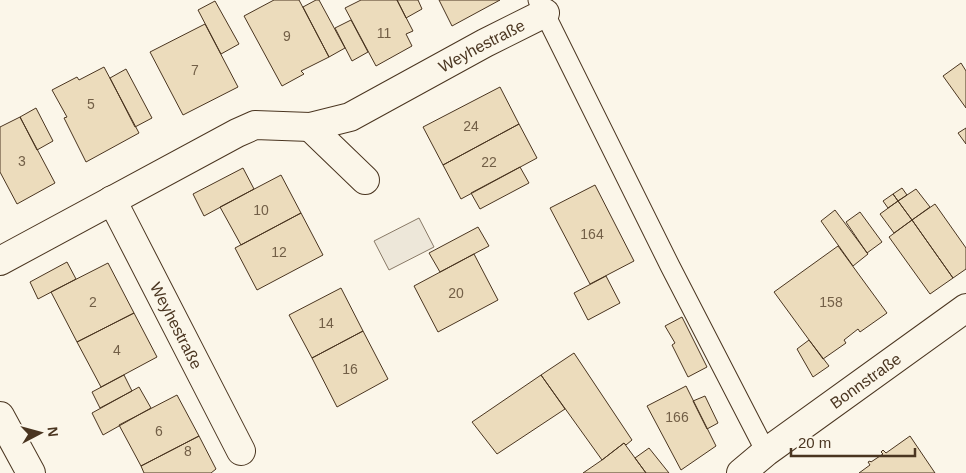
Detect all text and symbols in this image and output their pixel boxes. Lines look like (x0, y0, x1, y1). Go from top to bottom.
street label: Weyhestraße (436, 16, 528, 75)
house number: 11 (377, 25, 391, 41)
house number: 9 (283, 28, 291, 44)
house number: 7 (191, 62, 199, 78)
house number: 5 (87, 96, 95, 112)
house number: 24 (463, 118, 479, 134)
house number: 3 (18, 153, 26, 169)
house number: 22 (481, 154, 497, 170)
house number: 10 (253, 202, 269, 218)
house number: 164 (580, 226, 604, 242)
house number: 12 (271, 244, 287, 260)
street label: Weyhestraße (147, 279, 206, 372)
house number: 20 (448, 285, 464, 301)
house number: 2 (89, 294, 97, 310)
house number: 158 (819, 294, 843, 310)
house number: 14 (318, 315, 334, 331)
house number: 4 (113, 342, 121, 358)
street label: Bonnstraße (827, 349, 904, 412)
house number: 16 (342, 361, 358, 377)
north arrow (15, 408, 65, 458)
house number: 166 (665, 409, 689, 425)
house number: 6 (155, 423, 163, 439)
text: N (44, 426, 61, 438)
scale bar (791, 426, 915, 458)
text: 20 m (798, 434, 831, 451)
house number: 8 (184, 443, 192, 459)

